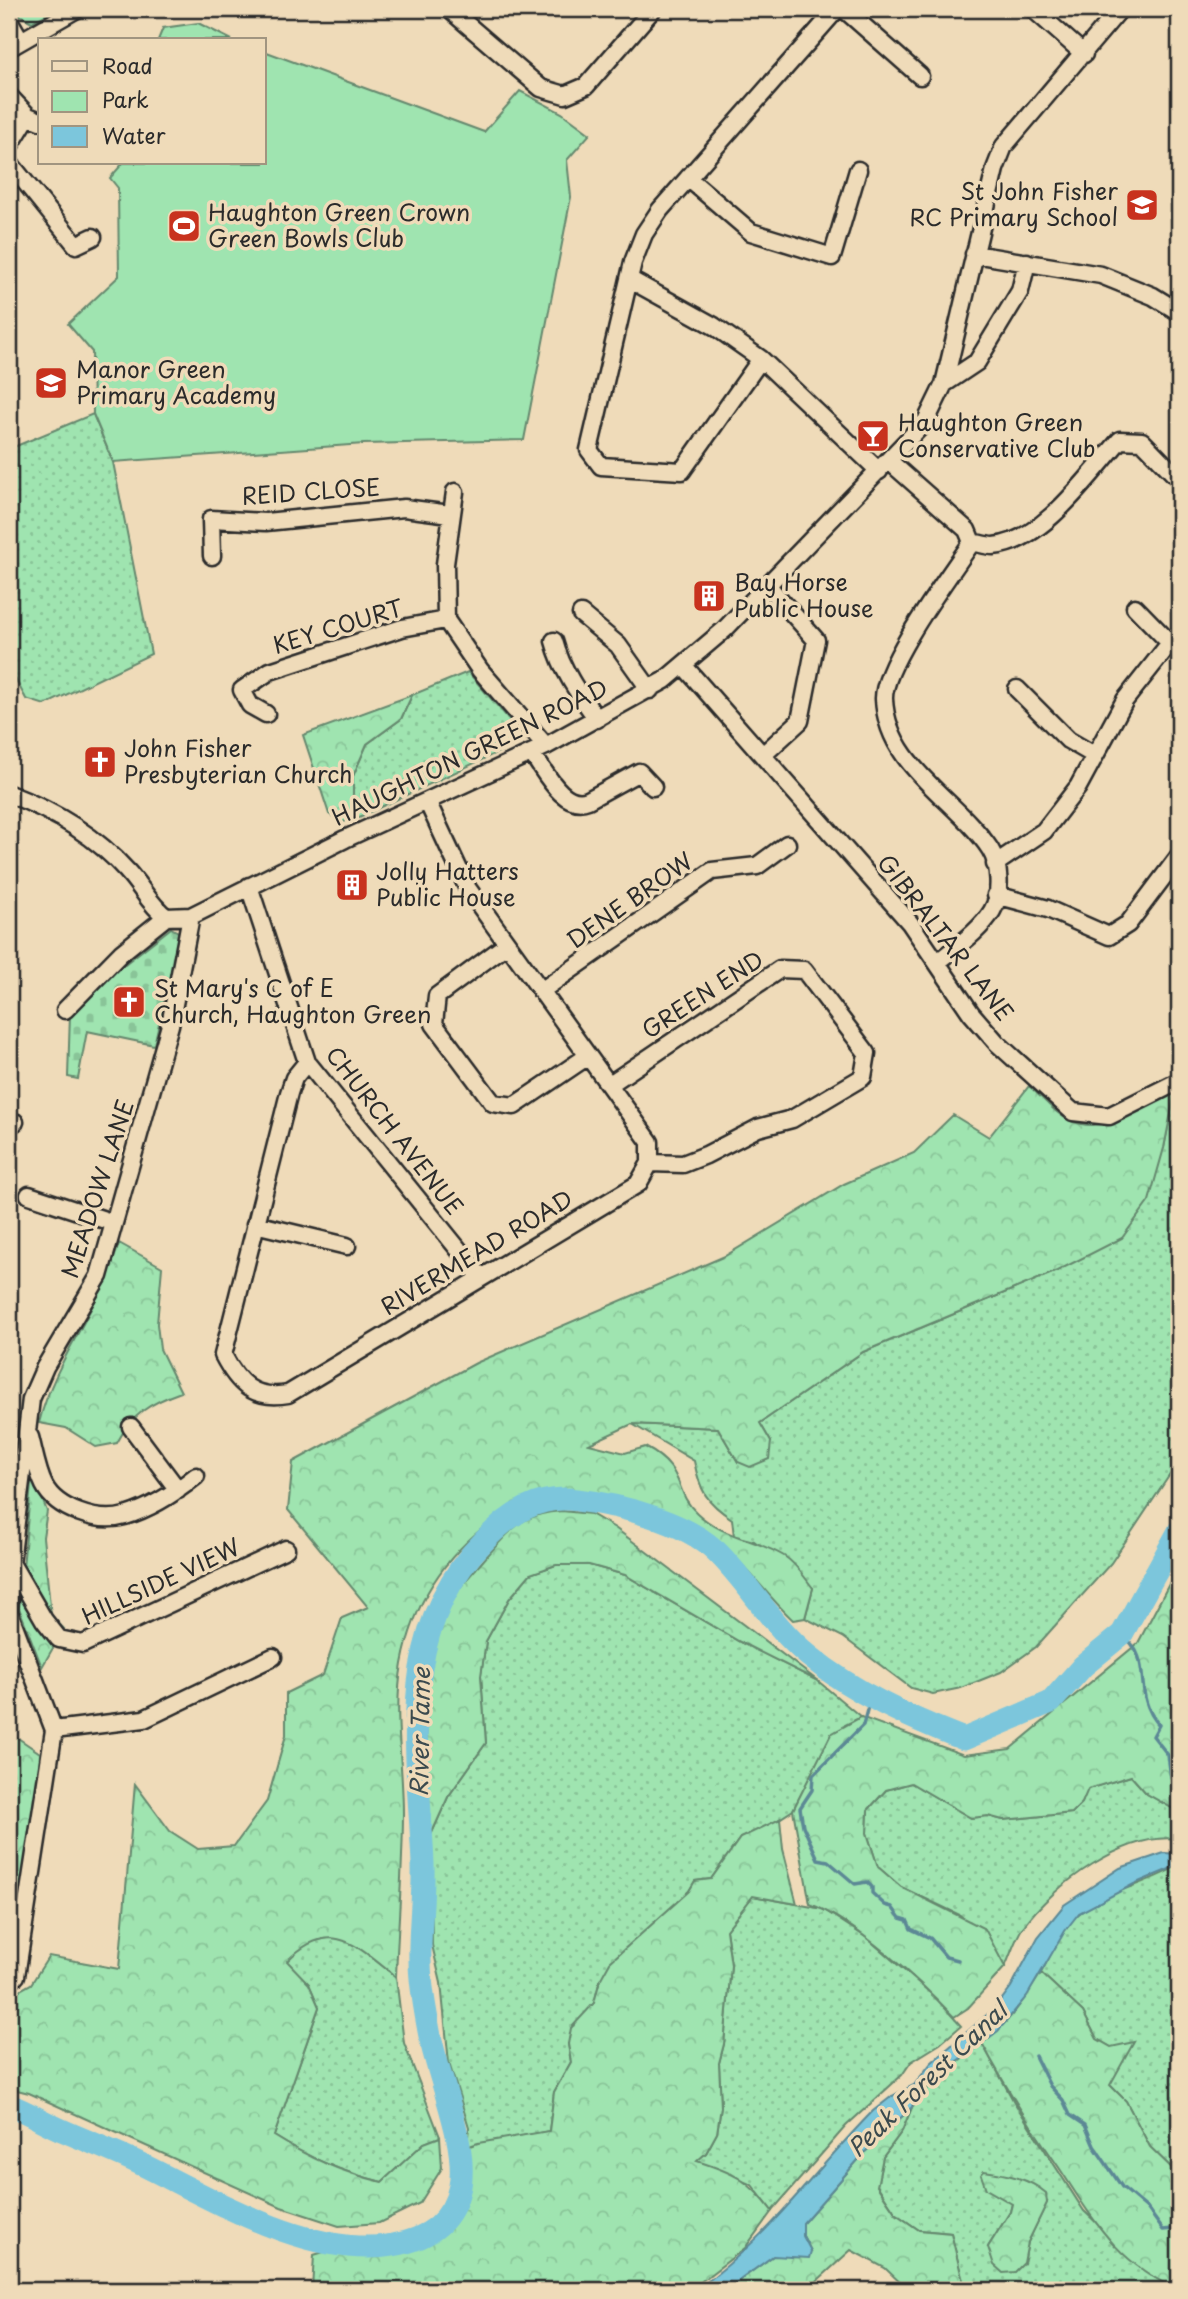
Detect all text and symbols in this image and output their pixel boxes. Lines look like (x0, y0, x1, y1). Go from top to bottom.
legend (38, 38, 266, 164)
text: Road (102, 49, 153, 81)
text: Park (102, 83, 149, 115)
text: Water (102, 119, 166, 151)
place label: St John Fisher RC Primary School (909, 173, 1118, 234)
school or university icon: St John Fisher RC Primary School (1123, 186, 1161, 224)
place label: Haughton Green Crown Green Bowls Club (208, 194, 470, 255)
sports icon: Haughton Green Crown Green Bowls Club (165, 207, 203, 245)
place label: Manor Green Primary Academy (76, 351, 276, 412)
school or university icon: Manor Green Primary Academy (32, 364, 70, 402)
place label: Haughton Green Conservative Club (898, 404, 1096, 465)
bar icon: Haughton Green Conservative Club (854, 417, 892, 455)
street label: REID CLOSE (240, 468, 382, 513)
place label: Bay Horse Public House (734, 564, 873, 625)
building icon: Bay Horse Public House (690, 577, 728, 615)
street label: KEY COURT (268, 589, 408, 662)
street label: HAUGHTON GREEN ROAD (325, 669, 613, 834)
place label: John Fisher Presbyterian Church (124, 730, 352, 791)
church icon: John Fisher Presbyterian Church (81, 743, 119, 781)
street label: DENE BROW (559, 843, 700, 956)
street label: GIBRALTAR LANE (870, 846, 1023, 1028)
place label: Jolly Hatters Public House (376, 853, 519, 914)
building icon: Jolly Hatters Public House (333, 866, 371, 904)
street label: GREEN END (634, 941, 770, 1046)
place label: St Mary's C of E Church, Haughton Green (154, 970, 432, 1031)
church icon: St Mary's C of E Church, Haughton Green (110, 983, 148, 1021)
street label: CHURCH AVENUE (318, 1038, 472, 1222)
street label: MEADOW LANE (51, 1095, 142, 1282)
street label: RIVERMEAD ROAD (374, 1180, 579, 1323)
street label: HILLSIDE VIEW (75, 1528, 246, 1633)
water label: River Tame (400, 1666, 438, 1797)
water label: Peak Forest Canal (839, 1990, 1017, 2164)

